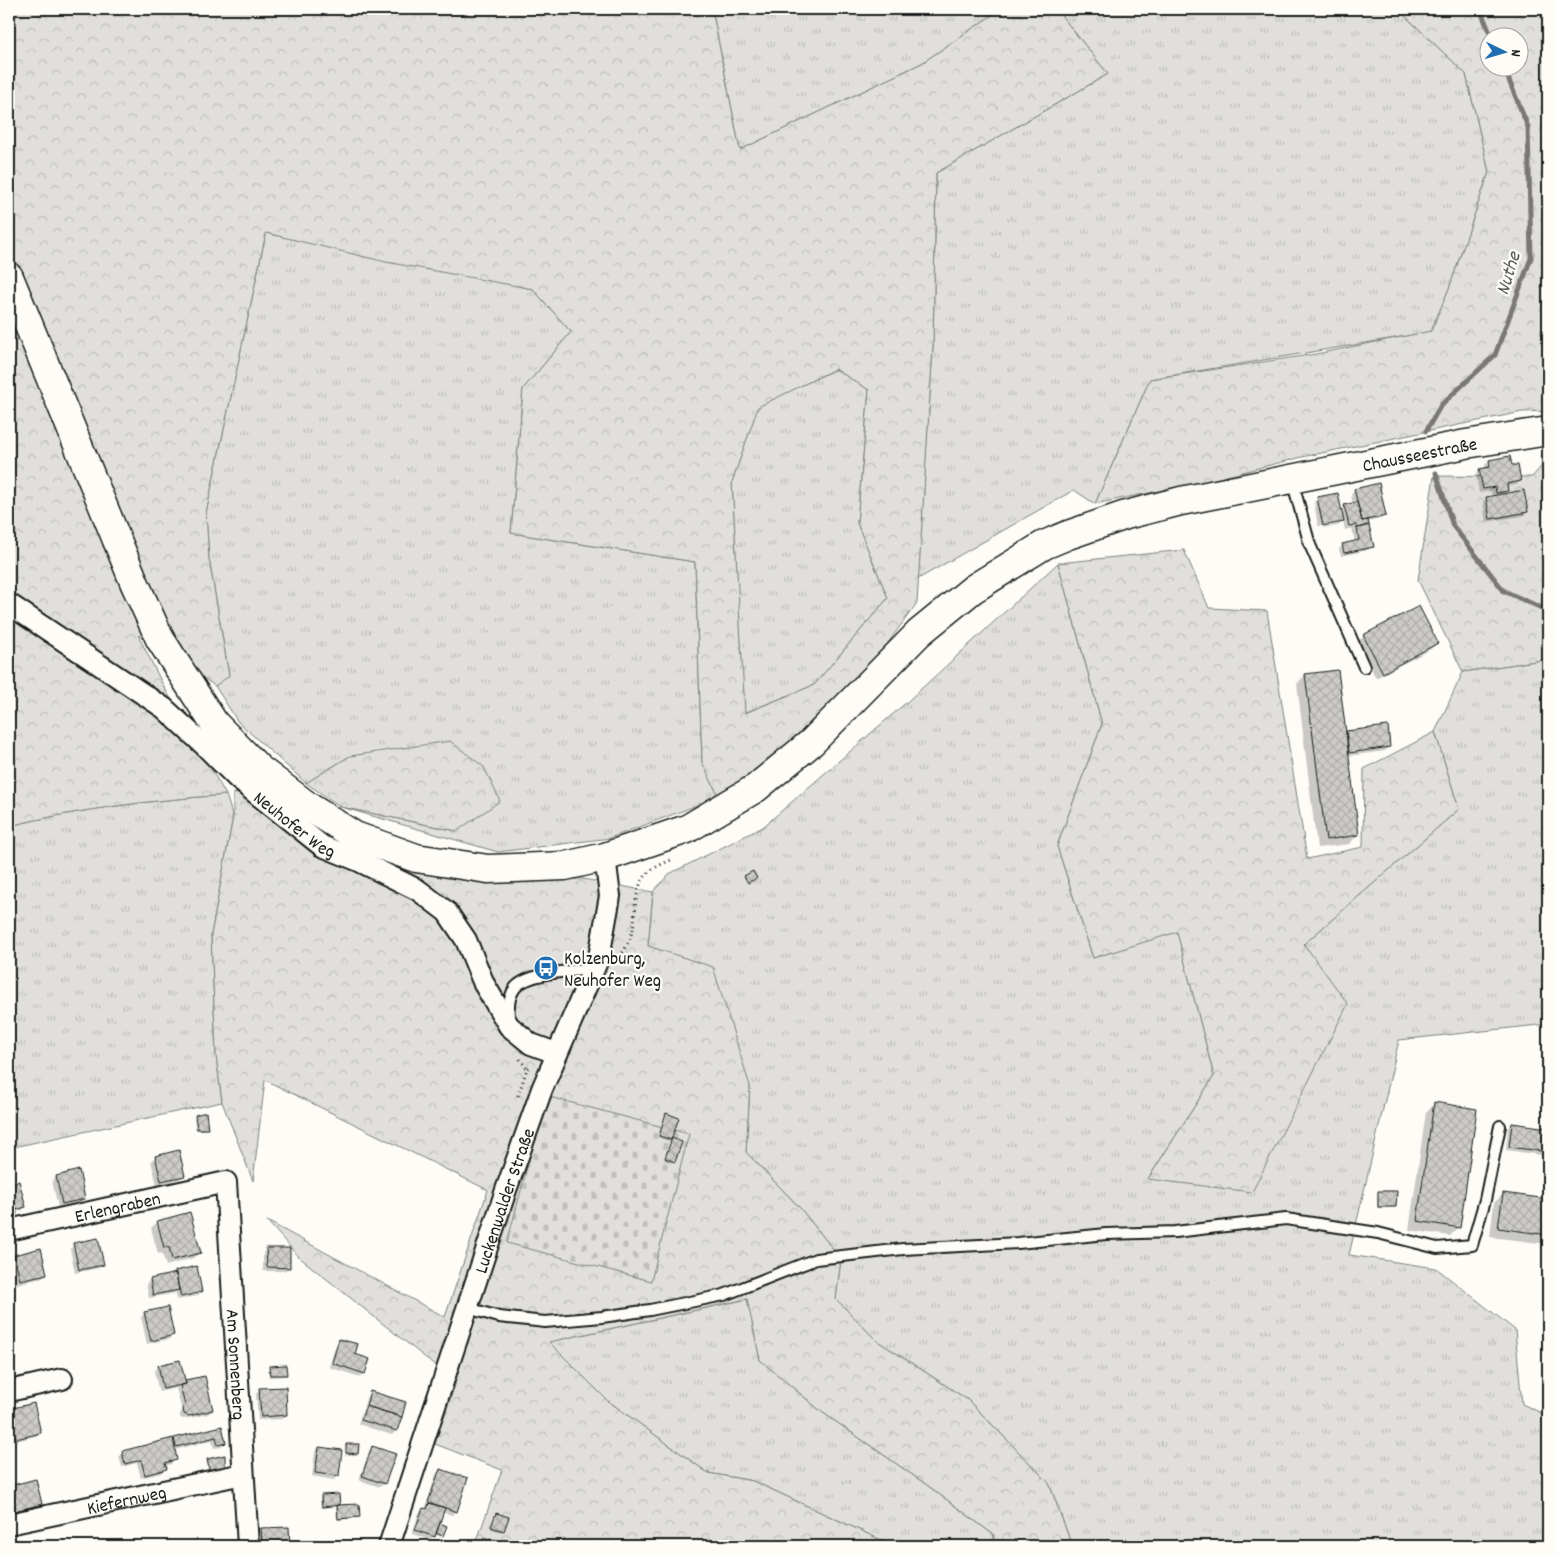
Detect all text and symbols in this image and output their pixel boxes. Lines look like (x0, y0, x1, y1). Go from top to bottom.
north arrow (1480, 28, 1530, 78)
text: N (1505, 49, 1525, 57)
water label: Nuthe (1490, 248, 1530, 299)
street label: Chausseestraße (1360, 432, 1479, 481)
street label: Neuhofer Weg (246, 786, 339, 867)
place label: Kolzenburg, Neuhofer Weg (564, 947, 661, 996)
bus stop icon: Kolzenburg, Neuhofer Weg (533, 955, 559, 981)
street label: Luckenwalder Straße (469, 1125, 544, 1278)
street label: Erlengraben (73, 1187, 164, 1232)
street label: Am Sonnenberg (217, 1308, 250, 1421)
street label: Kiefernweg (85, 1481, 169, 1524)

